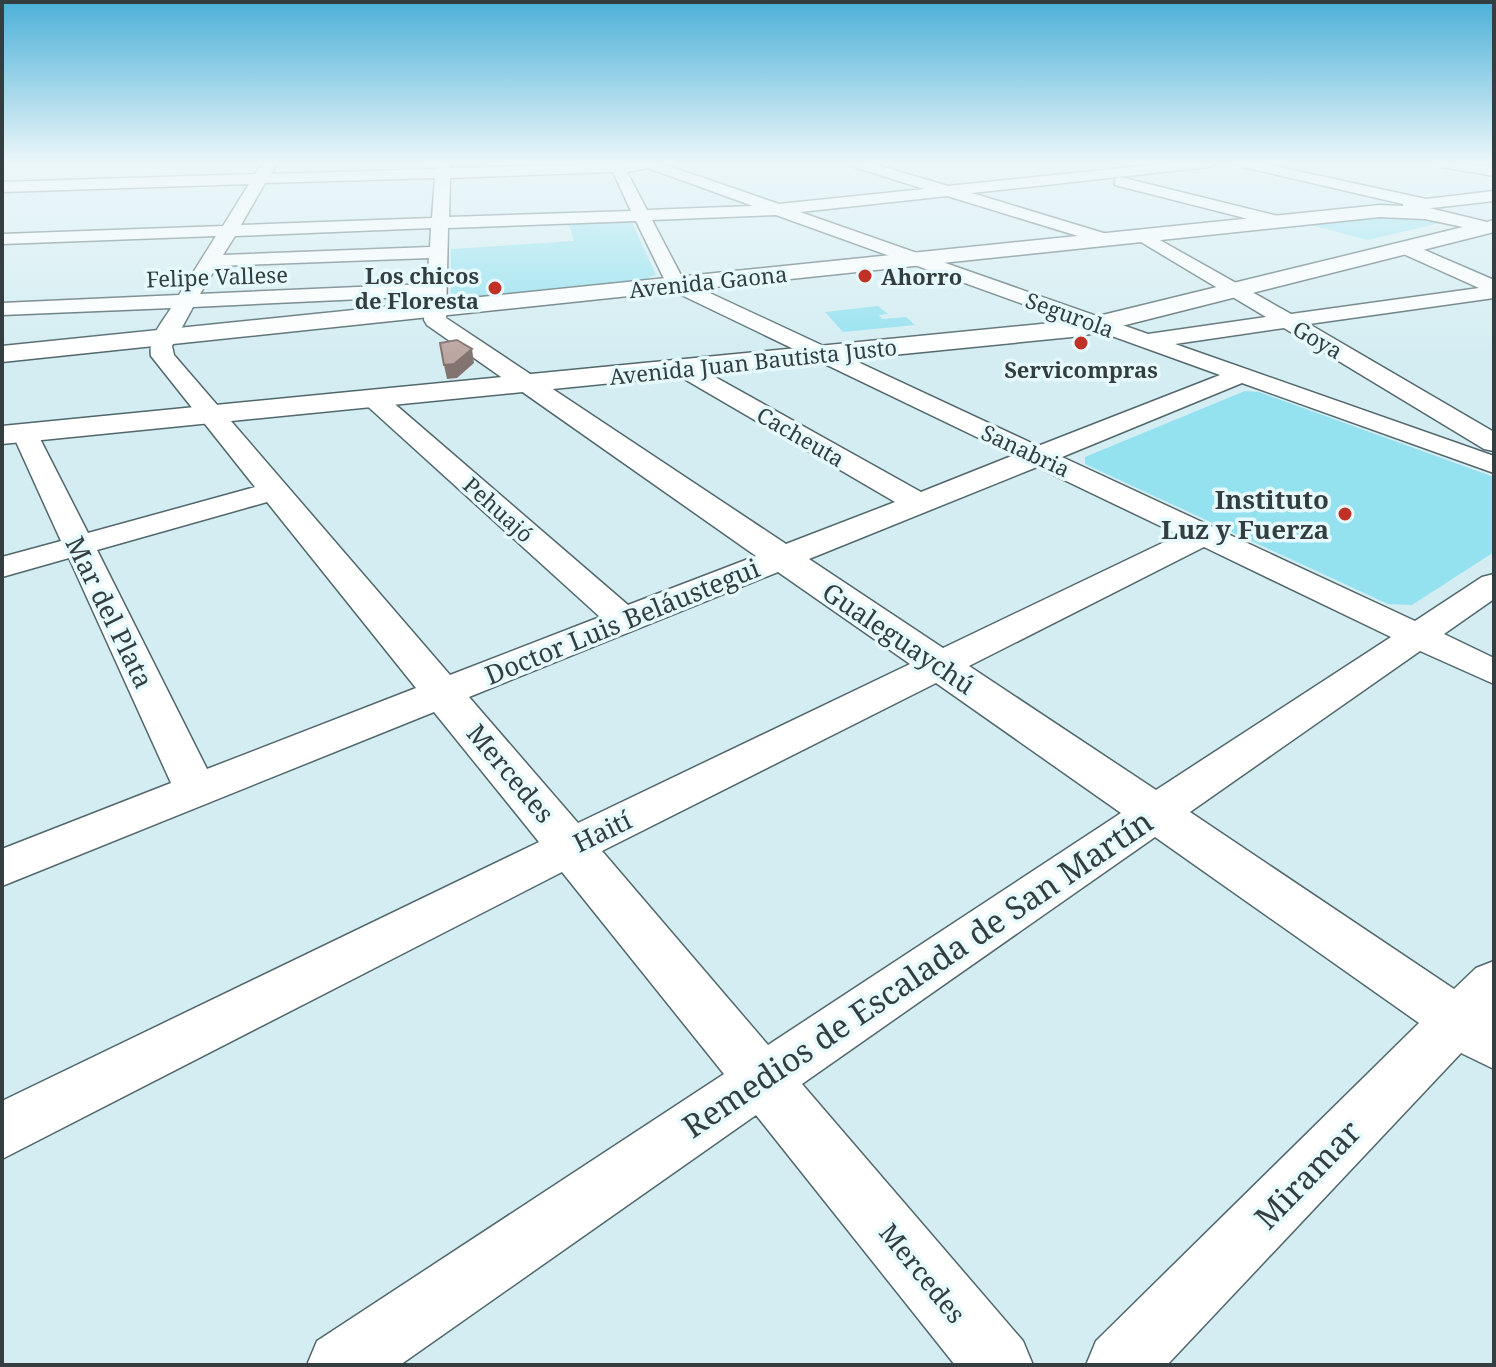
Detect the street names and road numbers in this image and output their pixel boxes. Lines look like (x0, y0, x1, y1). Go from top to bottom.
street label: Avenida Gaona (627, 258, 789, 304)
street label: Felipe Vallese (146, 259, 288, 293)
street label: Segurola (1022, 284, 1118, 344)
street label: Goya (1288, 313, 1348, 365)
street label: Avenida Juan Bautista Justo (608, 331, 898, 391)
street label: Cacheuta (752, 399, 850, 473)
street label: Sanabria (977, 416, 1075, 484)
street label: Pehuajó (457, 470, 541, 548)
street label: Mar del Plata (58, 530, 162, 694)
street label: Doctor Luis Beláustegui (479, 549, 765, 693)
street label: Gualeguaychú (816, 574, 982, 702)
street label: Mercedes (459, 716, 563, 830)
street label: Remedios de Escalada de San Martín (673, 799, 1161, 1147)
street label: Haití (567, 801, 638, 861)
street label: Miramar (1244, 1110, 1370, 1238)
street label: Mercedes (872, 1215, 974, 1331)

